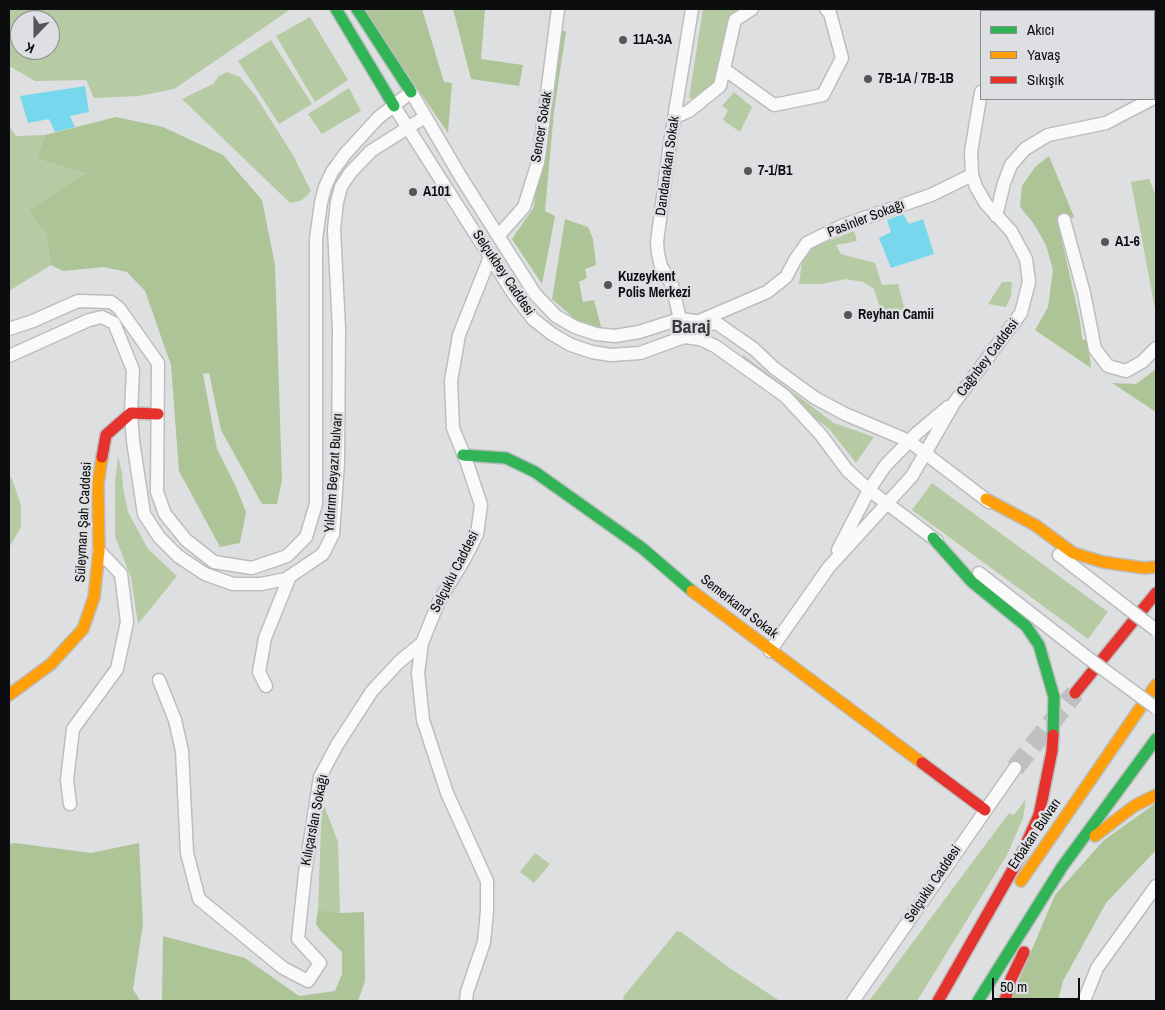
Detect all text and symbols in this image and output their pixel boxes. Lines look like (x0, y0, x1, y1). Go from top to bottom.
north arrow (10, 10, 60, 60)
legend (980, 10, 1155, 100)
text: Akıcı (1027, 19, 1054, 40)
place label: 11A-3A (633, 32, 672, 48)
marker: 11A-3A (617, 34, 629, 46)
text: K (23, 38, 37, 58)
text: Yavaş (1027, 44, 1060, 65)
text: Sıkışık (1027, 69, 1064, 90)
place label: 7B-1A / 7B-1B (878, 71, 954, 87)
marker: 7B-1A / 7B-1B (862, 73, 874, 85)
street label: Sencer Sokak (528, 90, 556, 164)
street label: Dandanakan Sokak (653, 115, 683, 217)
place label: 7-1/B1 (758, 163, 792, 179)
marker: 7-1/B1 (742, 165, 754, 177)
place label: A101 (423, 184, 450, 200)
marker: A101 (407, 186, 419, 198)
street label: Pasinler Sokağı (825, 197, 907, 241)
street label: Selçukbey Caddesi (468, 227, 538, 319)
place label: A1-6 (1115, 234, 1140, 250)
marker: A1-6 (1099, 236, 1111, 248)
place label: Kuzeykent Polis Merkezi (618, 269, 691, 302)
marker: Kuzeykent Polis Merkezi (602, 279, 614, 291)
place label: Reyhan Camii (858, 307, 934, 323)
marker: Reyhan Camii (842, 309, 854, 321)
street label: Cağrıbey Caddesi (953, 316, 1023, 400)
district label: Baraj (672, 317, 710, 339)
street label: Yıldırım Beyazıt Bulvarı (321, 413, 347, 533)
street label: Süleyman Şah Caddesi (72, 461, 96, 583)
street label: Selçuklu Caddesi (427, 528, 483, 616)
street label: Semerkand Sokak (697, 572, 781, 642)
street label: Kılıçarslan Sokağı (298, 773, 332, 867)
street label: Erbakan Bulvarı (1005, 795, 1065, 873)
street label: Selçuklu Caddesi (901, 842, 965, 926)
scale bar (995, 968, 1082, 1000)
text: 50 m (1000, 976, 1027, 997)

